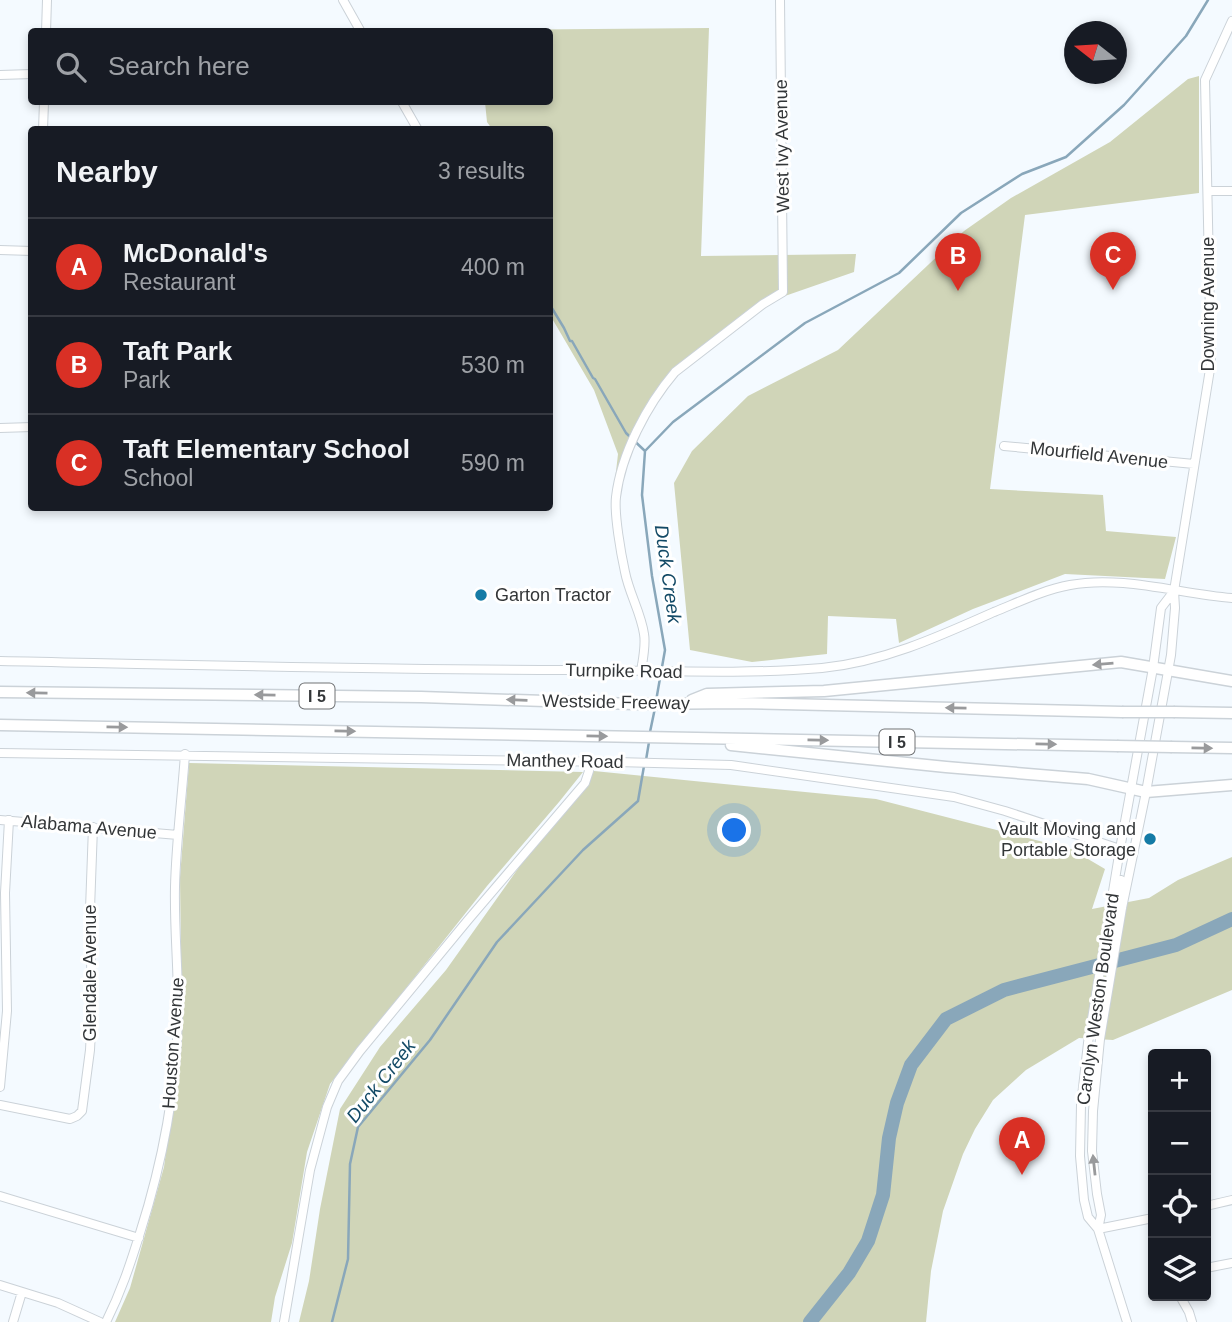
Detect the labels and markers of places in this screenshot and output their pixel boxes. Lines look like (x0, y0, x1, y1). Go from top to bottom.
pin: C (1090, 232, 1136, 290)
pin: B (935, 233, 981, 291)
place label: Garton Tractor (495, 585, 611, 605)
marker: Garton Tractor (473, 587, 489, 603)
place label: Vault Moving and Portable Storage (998, 819, 1136, 860)
marker: Vault Moving and Portable Storage (1142, 831, 1158, 847)
pin: A (999, 1117, 1045, 1175)

